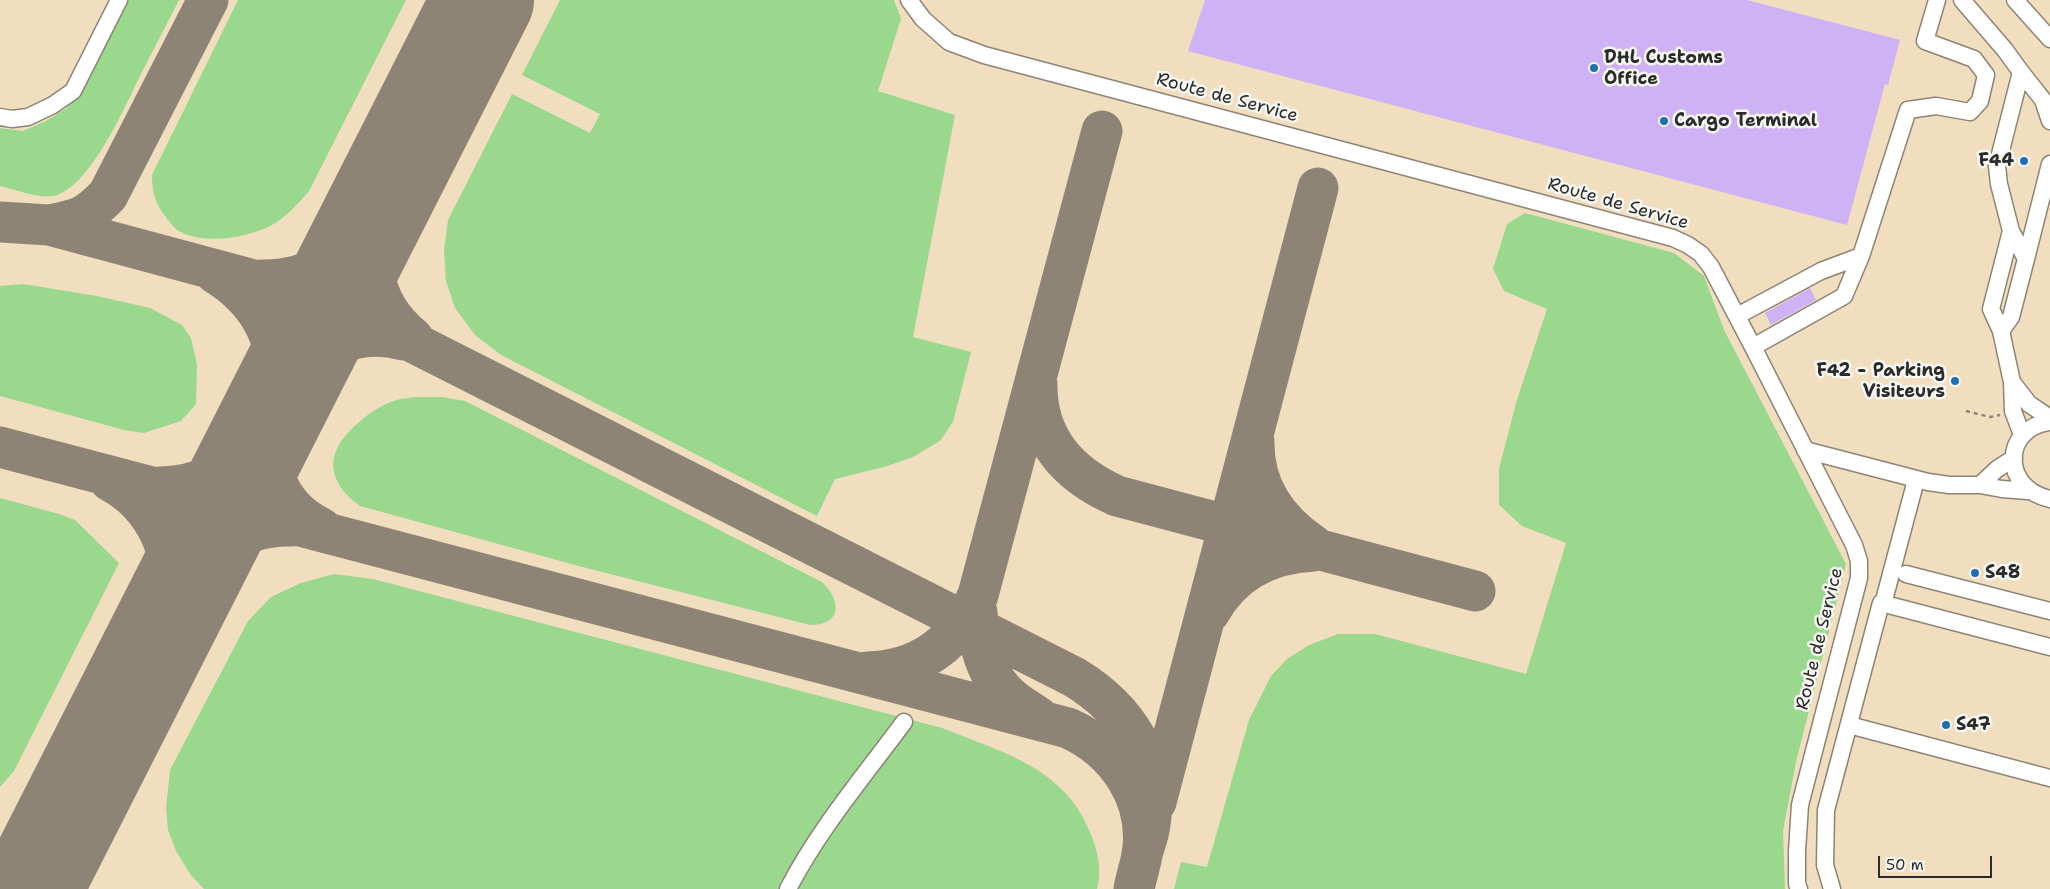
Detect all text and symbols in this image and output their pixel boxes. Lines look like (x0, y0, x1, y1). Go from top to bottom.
place label: DHL Customs Office (1604, 47, 1723, 90)
marker: DHL Customs Office (1588, 62, 1600, 74)
street label: Route de Service (1154, 69, 1300, 127)
place label: Cargo Terminal (1674, 110, 1817, 132)
marker: Cargo Terminal (1658, 115, 1670, 127)
place label: F44 (1979, 150, 2014, 172)
marker: F44 (2018, 155, 2030, 167)
street label: Route de Service (1545, 174, 1691, 234)
place label: F42 - Parking Visiteurs (1816, 360, 1945, 402)
marker: F42 - Parking Visiteurs (1949, 375, 1961, 387)
place label: S48 (1985, 562, 2020, 584)
street label: Route de Service (1792, 566, 1848, 712)
marker: S48 (1969, 567, 1981, 579)
place label: S47 (1956, 714, 1991, 736)
marker: S47 (1940, 719, 1952, 731)
scale bar (1880, 846, 1994, 878)
text: 50 m (1886, 855, 1924, 875)

